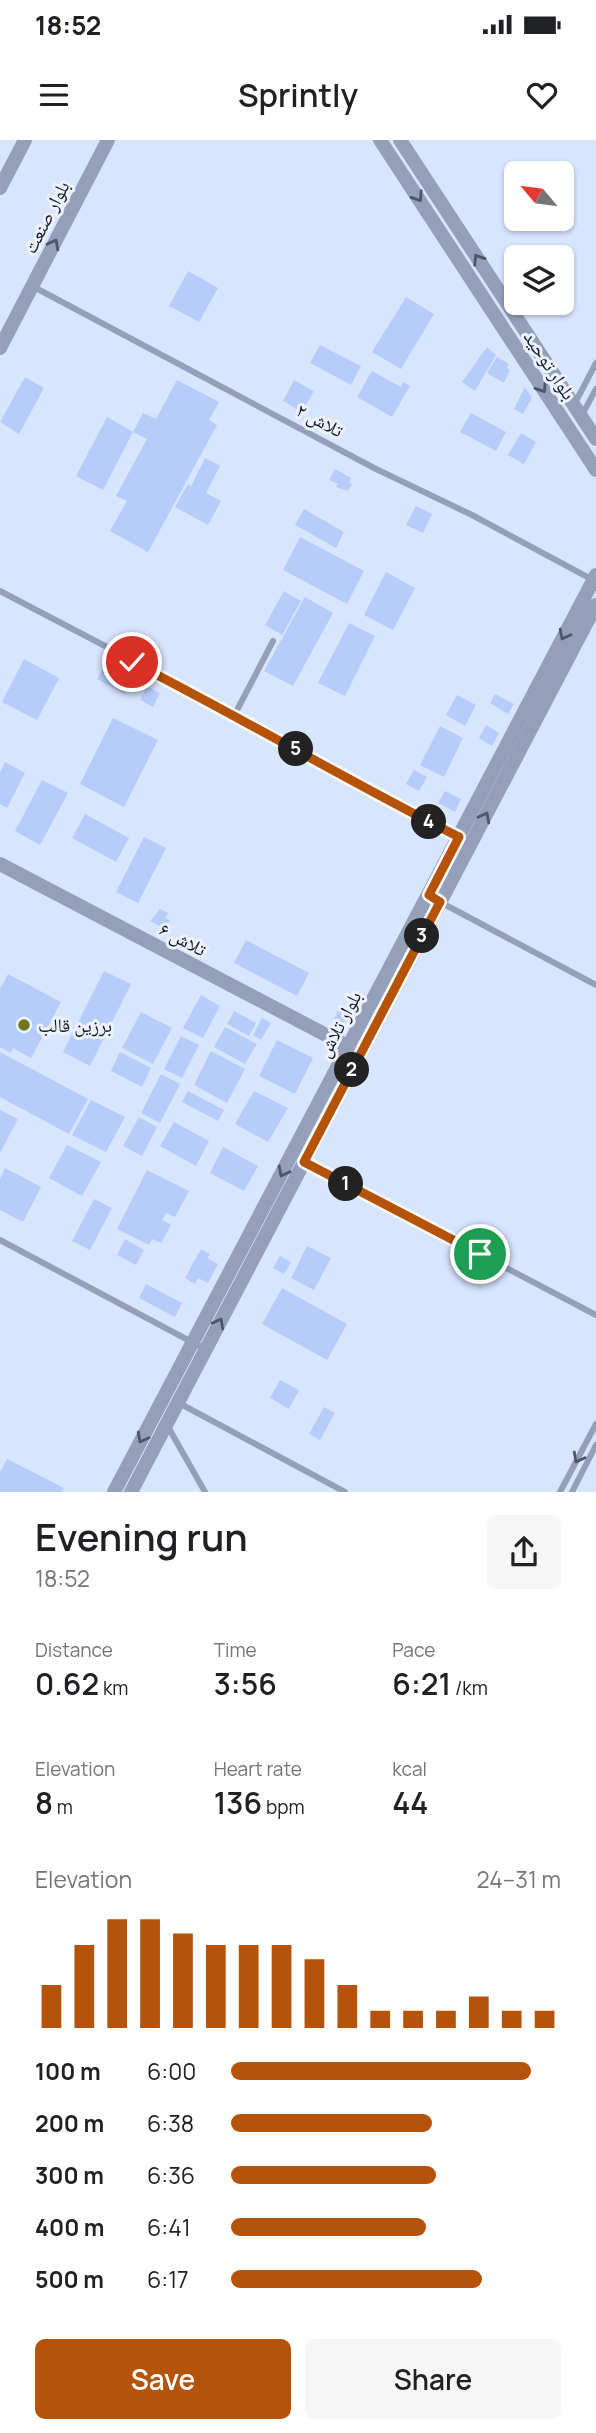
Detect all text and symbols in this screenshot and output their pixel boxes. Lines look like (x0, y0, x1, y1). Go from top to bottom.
text: 18:52 (35, 7, 101, 43)
text: Sprintly (238, 73, 358, 117)
icon: menu (35, 76, 73, 114)
icon: heart (523, 76, 561, 114)
north arrow (504, 161, 574, 231)
map controls (504, 161, 574, 315)
street label: بلوار صنعت (17, 176, 75, 258)
one-way arrow (410, 189, 422, 202)
one-way arrow (46, 239, 59, 251)
button: layers (504, 245, 574, 315)
one-way arrow (473, 254, 486, 267)
street label: بلوار توحید (518, 325, 582, 405)
one-way arrow (534, 380, 547, 393)
street label: تلاش ۲ (292, 397, 348, 443)
one-way arrow (559, 628, 573, 640)
pin (102, 632, 162, 692)
icon: check (113, 643, 151, 681)
pin: 5 (278, 732, 314, 766)
text: 5 (290, 735, 301, 761)
pin: 4 (412, 804, 446, 840)
text: 4 (423, 808, 434, 834)
one-way arrow (476, 812, 490, 825)
street label: تلاش ۶ (155, 916, 211, 962)
pin: 3 (404, 918, 440, 954)
text: 3 (416, 922, 427, 948)
street label: بلوار تلاش (311, 986, 367, 1062)
place label: برزین قالب (38, 1012, 112, 1038)
marker: برزین قالب (16, 1017, 32, 1033)
pin: 2 (334, 1052, 370, 1088)
text: 2 (346, 1056, 357, 1082)
one-way arrow (277, 1165, 291, 1177)
pin: 1 (328, 1166, 364, 1202)
text: 1 (341, 1170, 350, 1196)
pin (450, 1224, 510, 1284)
icon: arrive (461, 1235, 499, 1273)
one-way arrow (211, 1317, 225, 1330)
one-way arrow (137, 1431, 151, 1443)
one-way arrow (573, 1450, 586, 1463)
text: Evening run (35, 1510, 248, 1562)
button: share (487, 1515, 561, 1589)
text: 18:52 (35, 1562, 90, 1594)
text: Distance (35, 1637, 113, 1663)
text: Time (214, 1637, 257, 1663)
text: Pace (392, 1637, 435, 1663)
text: 0.62 (35, 1663, 99, 1704)
text: 3:56 (214, 1663, 277, 1704)
text: 6:21 (392, 1663, 451, 1704)
text: km (99, 1675, 128, 1701)
text: /km (451, 1675, 488, 1701)
text: Elevation (35, 1756, 115, 1782)
text: Heart rate (214, 1756, 302, 1782)
text: kcal (392, 1756, 427, 1782)
text: 8 (35, 1782, 53, 1823)
text: 136 (214, 1782, 262, 1823)
text: 44 (392, 1782, 428, 1823)
text: m (53, 1794, 73, 1820)
text: bpm (262, 1794, 305, 1820)
text: Elevation (35, 1863, 132, 1895)
text: 24–31 m (477, 1863, 561, 1895)
text: 100 m (35, 2055, 101, 2087)
text: 6:00 (147, 2055, 196, 2087)
text: 200 m (35, 2107, 104, 2139)
text: 6:38 (147, 2107, 194, 2139)
text: 300 m (35, 2159, 104, 2191)
text: 6:36 (147, 2159, 195, 2191)
text: 400 m (35, 2211, 105, 2243)
text: 6:41 (147, 2211, 191, 2243)
text: 500 m (35, 2263, 104, 2295)
text: 6:17 (147, 2263, 189, 2295)
button: Save (35, 2339, 291, 2419)
button: Share (305, 2339, 561, 2419)

